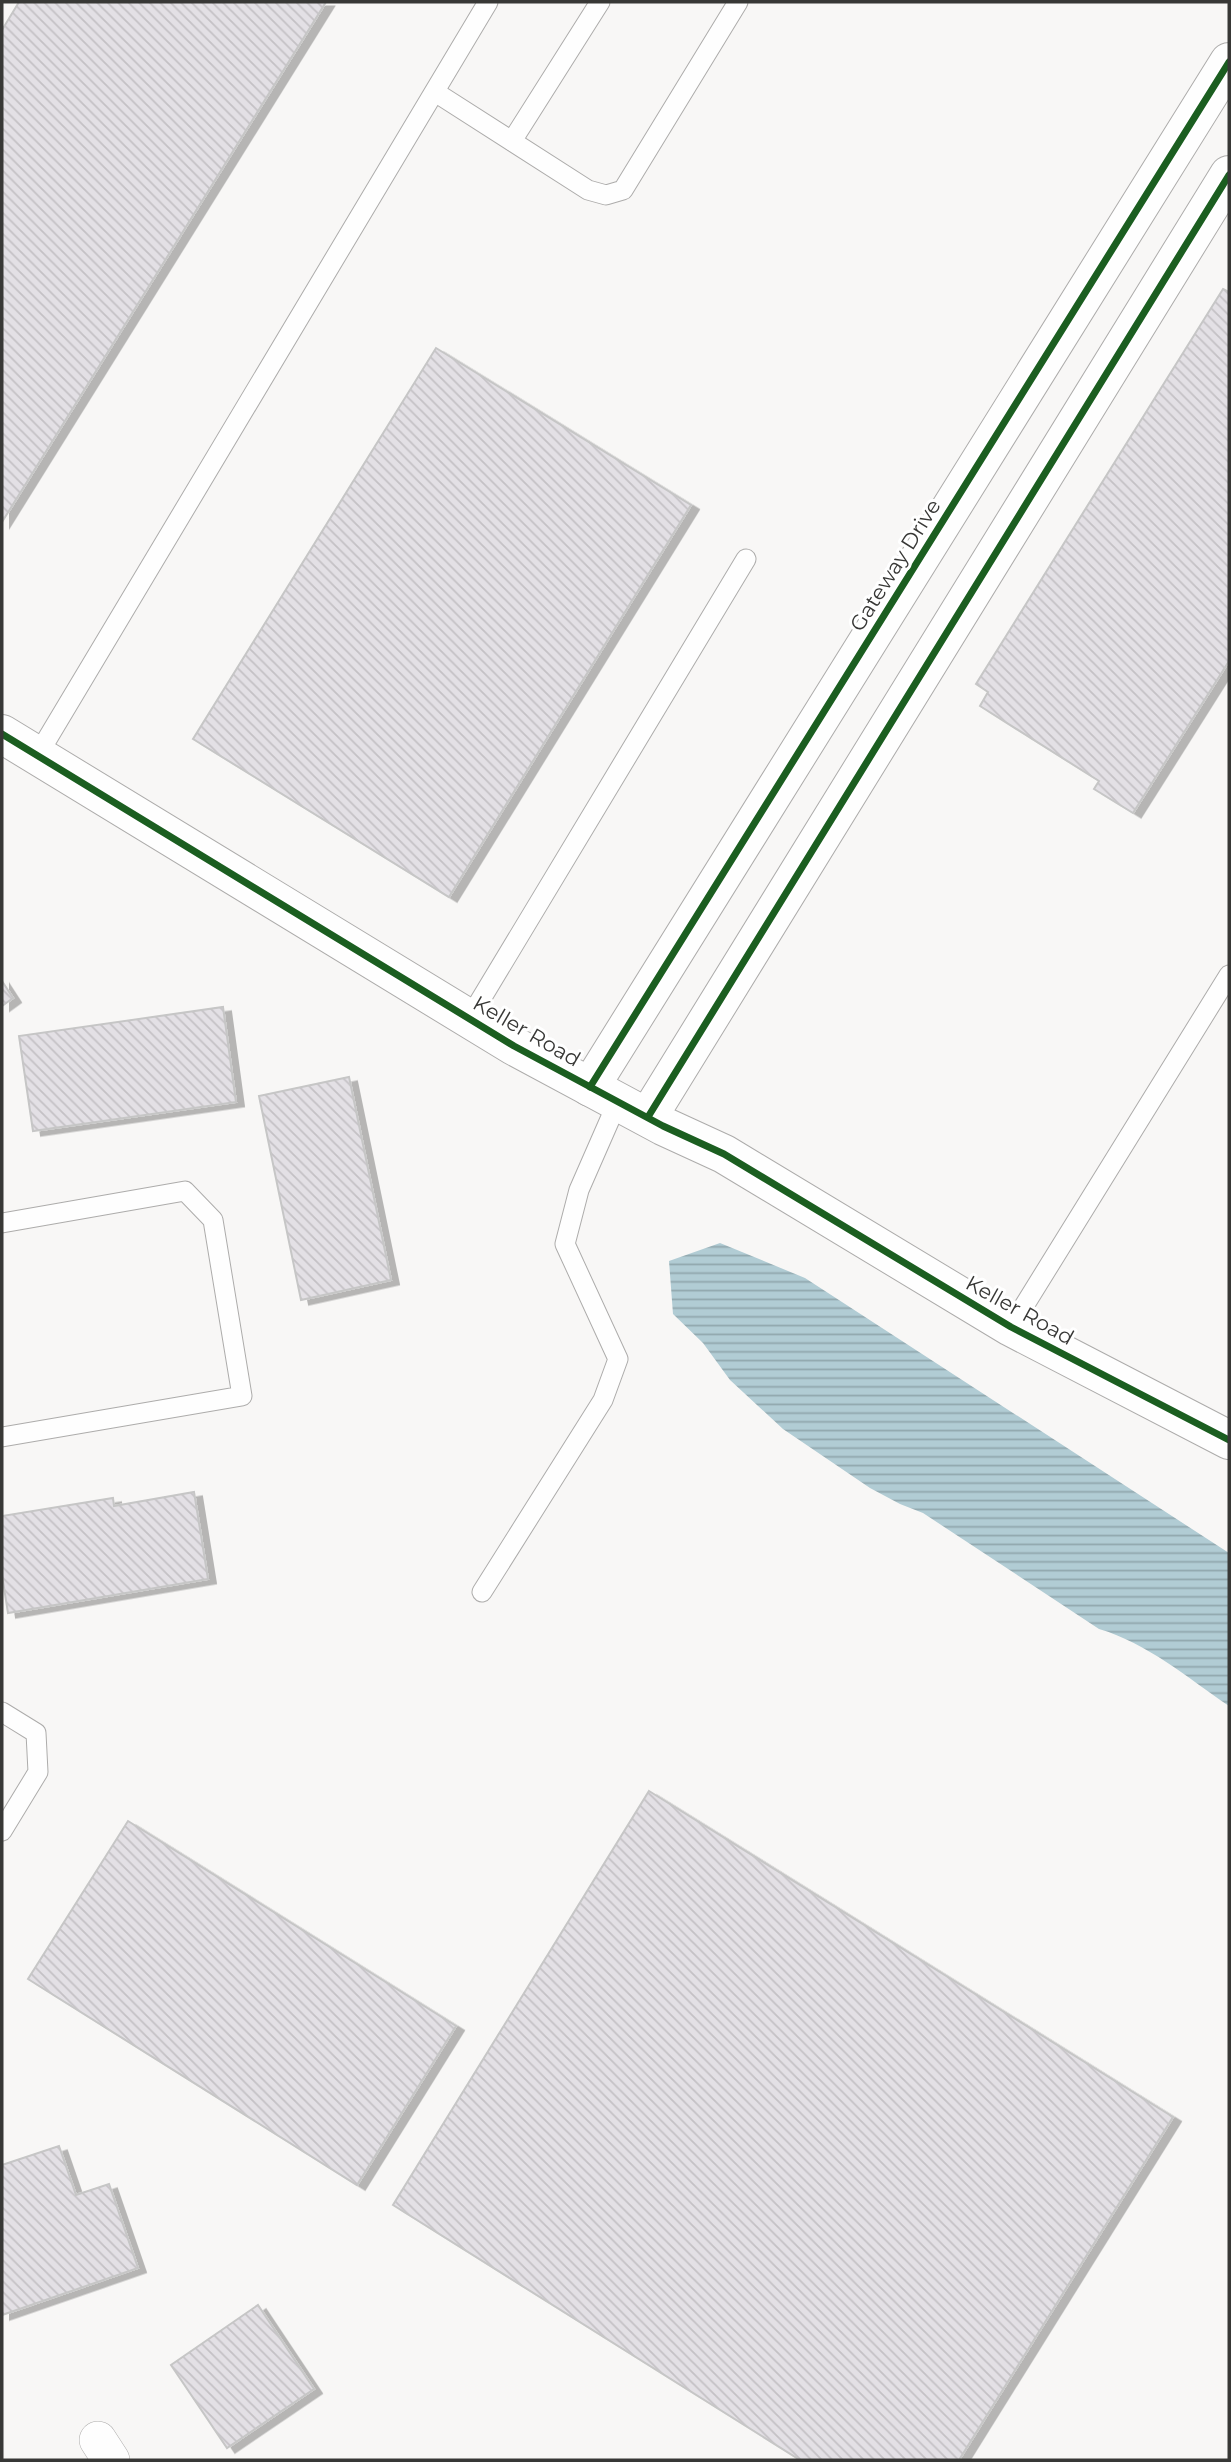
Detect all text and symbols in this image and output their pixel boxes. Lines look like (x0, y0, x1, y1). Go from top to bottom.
street label: Gateway Drive (844, 494, 946, 636)
street label: Keller Road (469, 990, 585, 1072)
street label: Keller Road (961, 1270, 1079, 1350)

